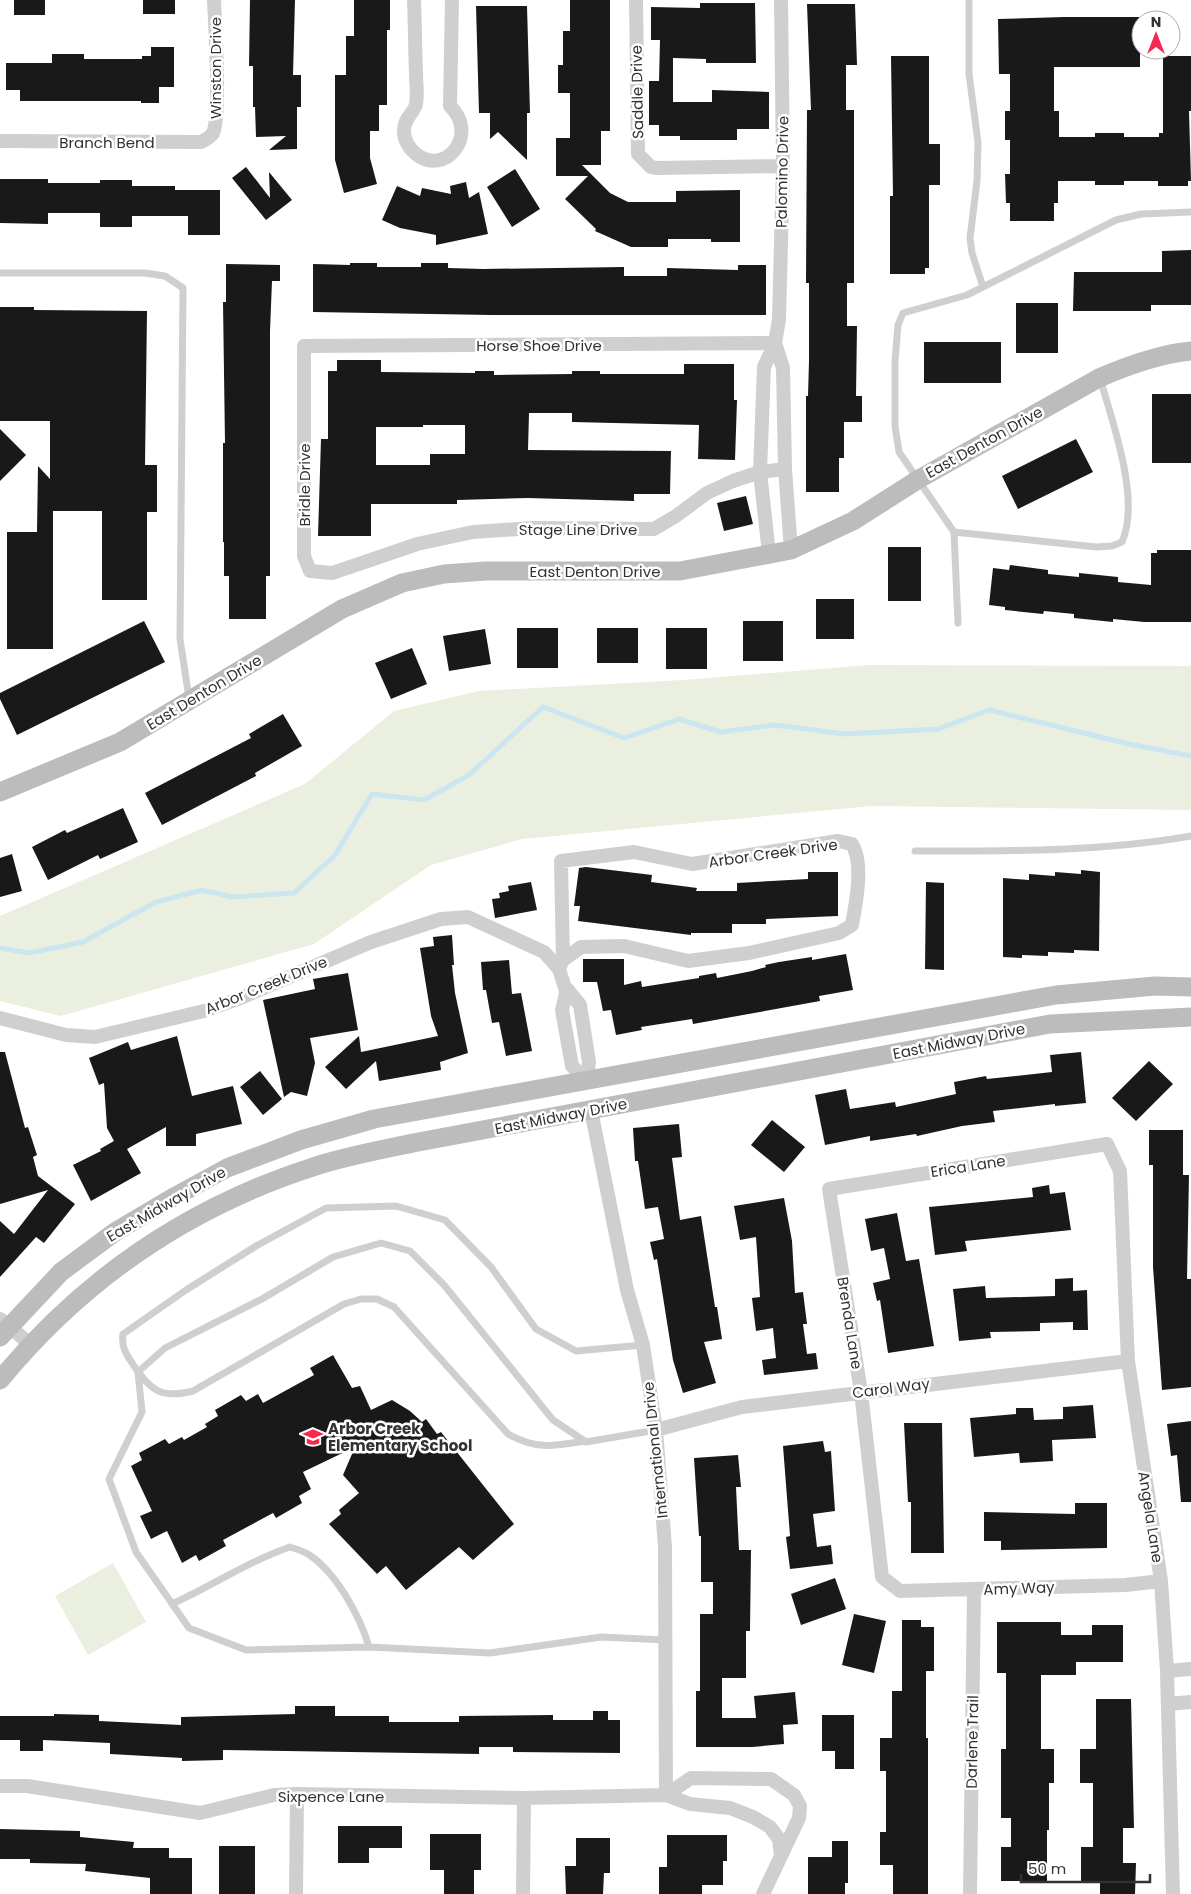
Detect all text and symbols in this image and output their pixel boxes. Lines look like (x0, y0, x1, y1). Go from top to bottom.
north arrow (1131, 10, 1181, 60)
text: N (1151, 12, 1161, 32)
street label: Winston Drive (205, 17, 226, 119)
street label: Saddle Drive (626, 45, 648, 139)
street label: Palomino Drive (771, 116, 793, 228)
street label: Branch Bend (59, 132, 155, 153)
street label: Horse Shoe Drive (476, 335, 602, 356)
street label: East Denton Drive (922, 401, 1046, 483)
street label: Bridle Drive (294, 443, 315, 527)
street label: Stage Line Drive (519, 519, 637, 540)
street label: East Denton Drive (530, 561, 660, 582)
street label: East Denton Drive (142, 649, 266, 735)
street label: Arbor Creek Drive (707, 834, 839, 872)
street label: Arbor Creek Drive (202, 951, 330, 1019)
street label: East Midway Drive (891, 1018, 1027, 1064)
street label: East Midway Drive (493, 1093, 629, 1139)
street label: Erica Lane (929, 1150, 1007, 1182)
street label: East Midway Drive (103, 1161, 229, 1247)
street label: Brenda Lane (832, 1275, 868, 1371)
street label: Carol Way (851, 1373, 931, 1403)
street label: International Drive (637, 1381, 673, 1519)
place label: Arbor Creek Elementary School (328, 1418, 472, 1456)
school or university icon: Arbor Creek Elementary School (302, 1426, 324, 1448)
street label: Angela Lane (1133, 1470, 1169, 1564)
street label: Amy Way (983, 1576, 1056, 1600)
street label: Darlene Trail (961, 1695, 983, 1789)
street label: Sixpence Lane (278, 1786, 384, 1807)
scale bar (1021, 1852, 1150, 1884)
text: 50 m (1028, 1858, 1066, 1879)

